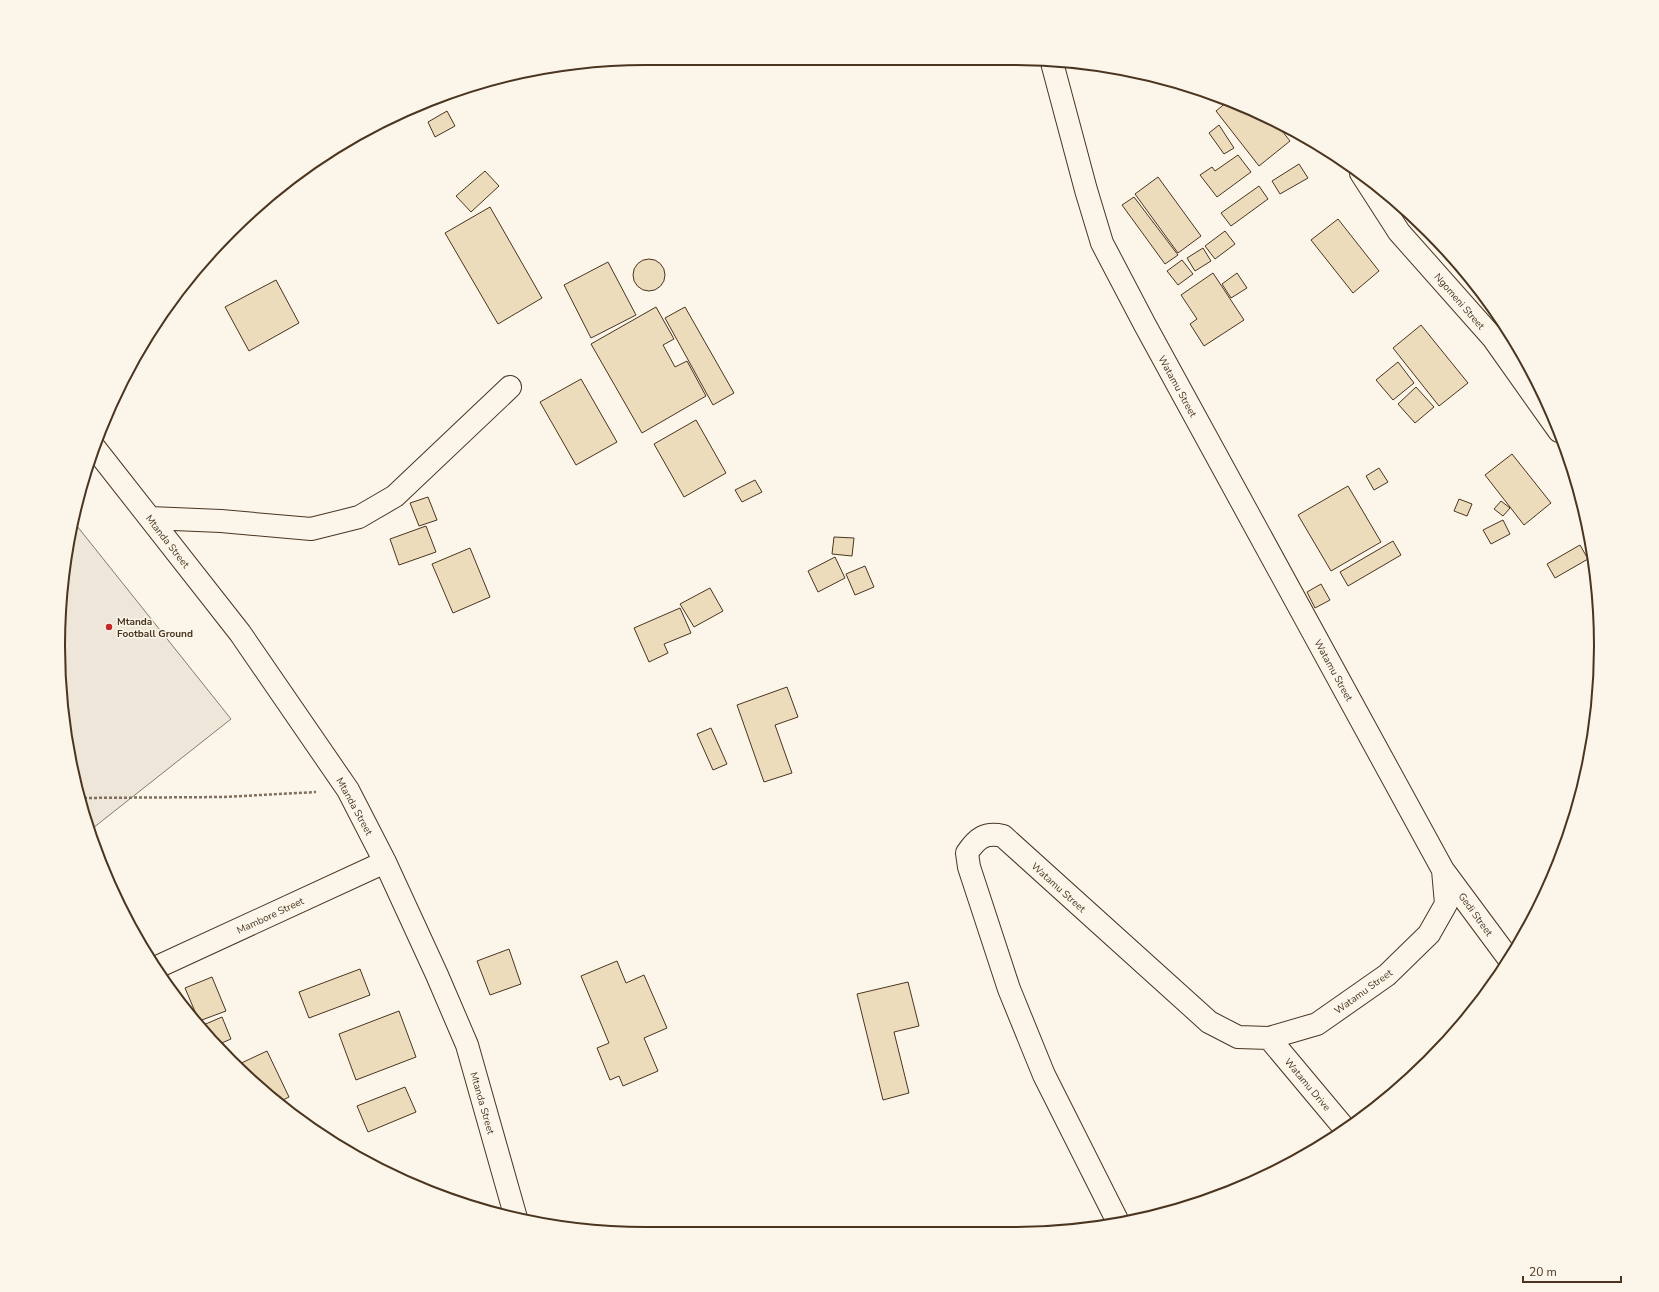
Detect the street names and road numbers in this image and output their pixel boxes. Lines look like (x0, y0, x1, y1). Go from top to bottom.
street label: Ngomeni Street (1431, 270, 1488, 333)
street label: Watamu Street (1154, 353, 1200, 420)
street label: Mtanda Street (142, 512, 193, 572)
street label: Watamu Street (1310, 637, 1356, 704)
street label: Mtanda Street (332, 775, 376, 838)
street label: Watamu Street (1028, 860, 1089, 916)
street label: Gedi Street (1455, 890, 1496, 940)
street label: Mambore Street (235, 894, 307, 938)
street label: Watamu Street (1332, 966, 1396, 1018)
street label: Watamu Drive (1281, 1055, 1333, 1114)
street label: Mtanda Street (466, 1071, 498, 1136)

